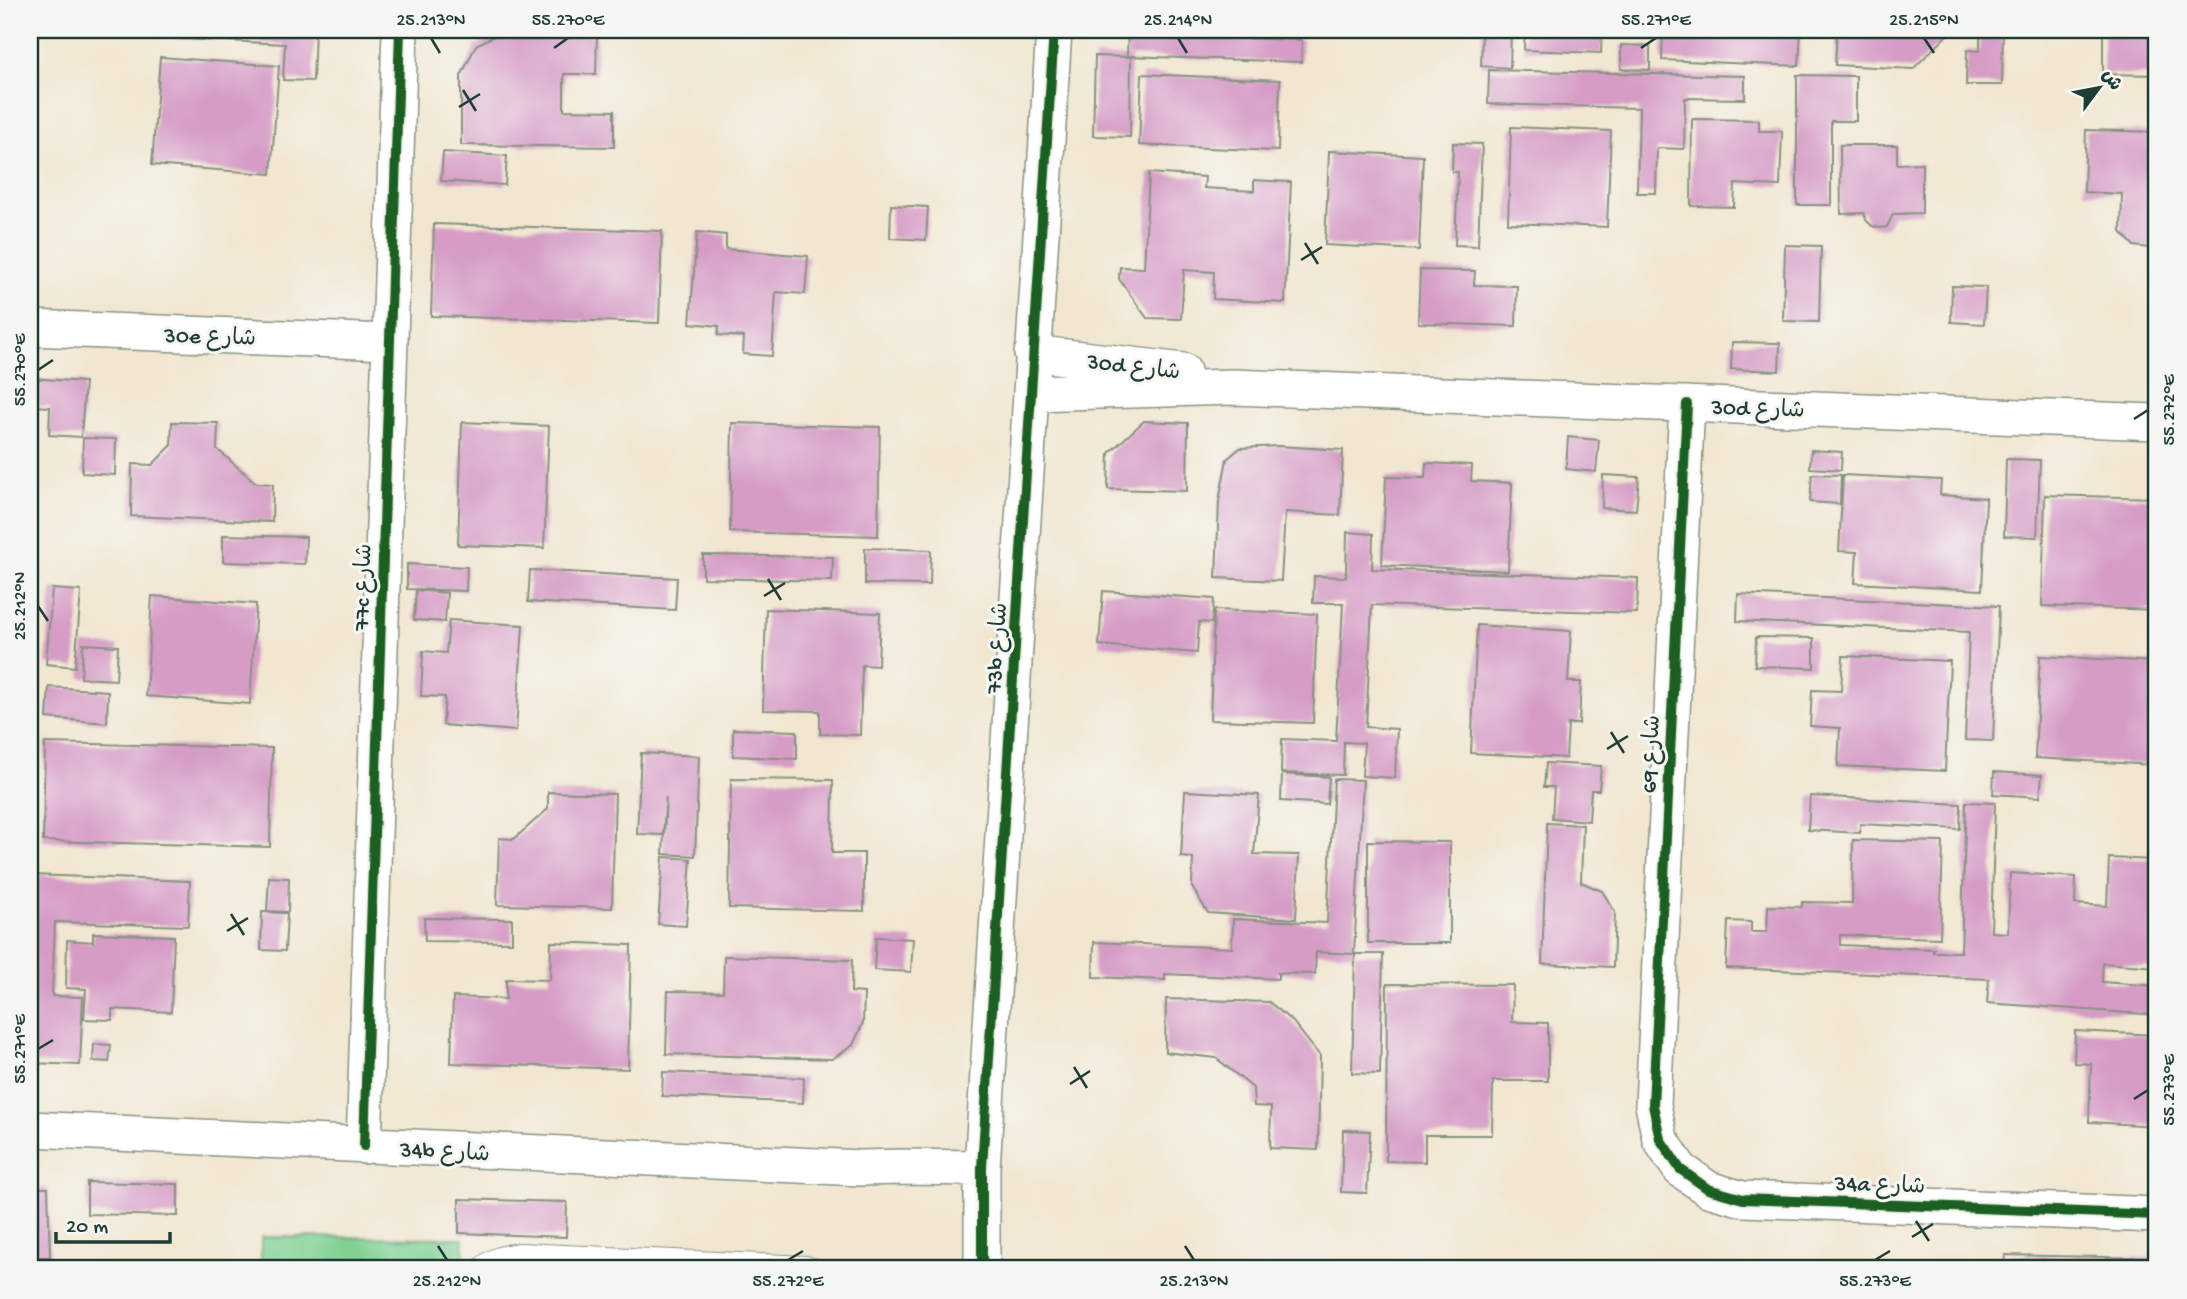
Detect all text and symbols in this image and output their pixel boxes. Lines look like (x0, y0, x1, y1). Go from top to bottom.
text: 25.213°N (396, 11, 466, 32)
text: 55.270°E (532, 11, 605, 32)
text: 25.214°N (1144, 11, 1212, 32)
text: 55.271°E (1621, 11, 1691, 32)
text: 25.215°N (1889, 11, 1959, 32)
north arrow (2064, 52, 2134, 122)
text: ش (2095, 66, 2126, 96)
street label: 30e شارع (162, 323, 256, 354)
text: 55.270°E (11, 333, 32, 406)
street label: 30d شارع (1084, 349, 1182, 388)
text: 55.272°E (2160, 374, 2181, 445)
street label: 30d شارع (1710, 395, 1805, 426)
street label: 77c شارع (349, 543, 380, 632)
text: 25.212°N (11, 572, 32, 640)
street label: 73b شارع (982, 602, 1015, 696)
street label: شارع 69 (1637, 714, 1668, 794)
text: 55.271°E (11, 1014, 32, 1084)
text: 55.273°E (2160, 1054, 2181, 1126)
street label: 34b شارع (398, 1138, 491, 1169)
street label: 34a شارع (1833, 1171, 1926, 1202)
scale bar (56, 1201, 170, 1245)
text: 20 m (66, 1216, 108, 1241)
text: 25.212°N (413, 1272, 481, 1293)
text: 55.272°E (753, 1272, 824, 1293)
text: 25.213°N (1159, 1272, 1229, 1293)
text: 55.273°E (1839, 1272, 1911, 1293)

